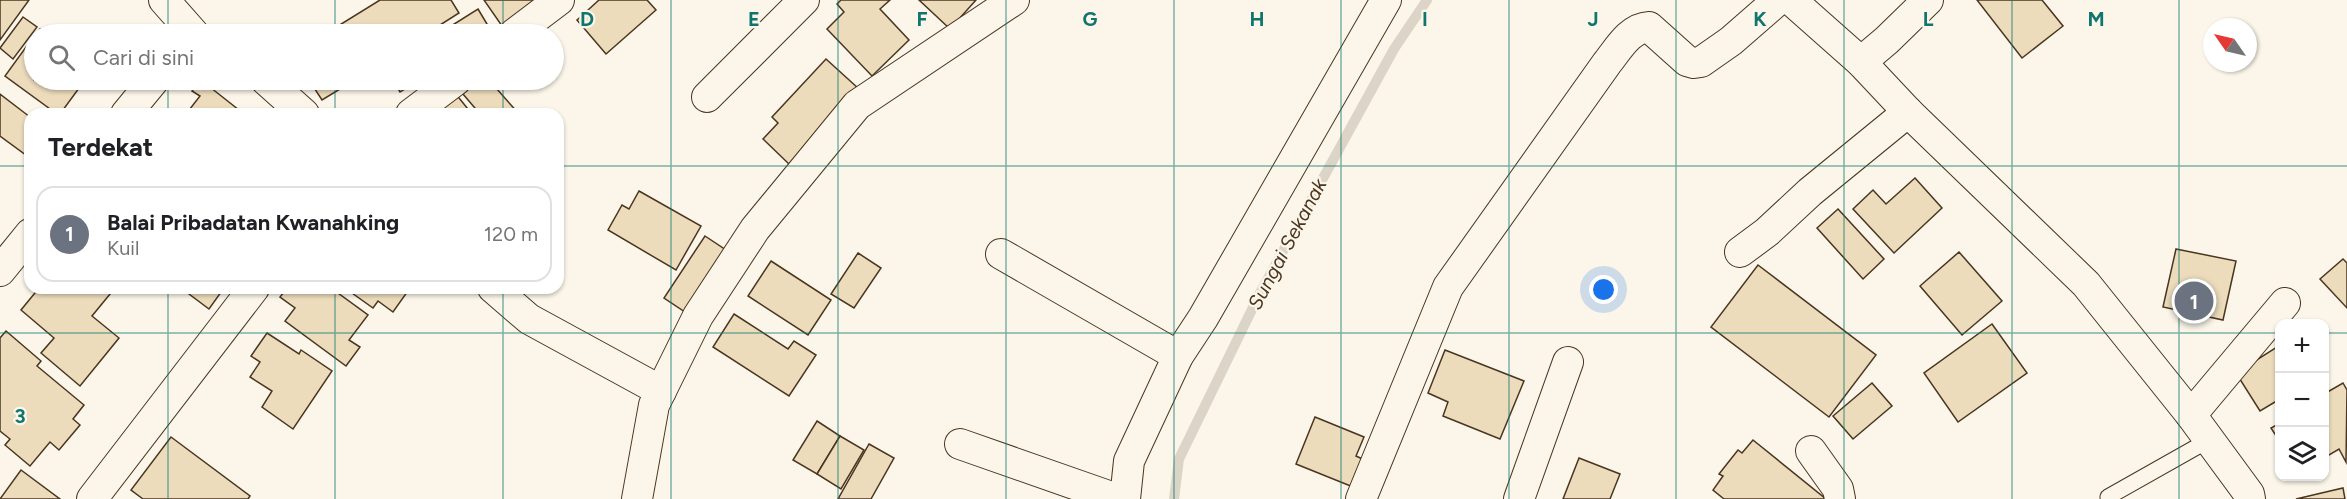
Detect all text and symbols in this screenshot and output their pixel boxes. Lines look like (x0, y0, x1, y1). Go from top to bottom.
text: D (580, 7, 594, 31)
text: E (748, 7, 760, 31)
text: F (916, 7, 928, 31)
text: G (1083, 7, 1098, 31)
text: H (1250, 7, 1265, 31)
text: I (1422, 7, 1428, 31)
text: J (1587, 7, 1599, 31)
text: K (1753, 7, 1767, 31)
text: L (1923, 7, 1934, 31)
text: M (2087, 7, 2105, 31)
north arrow (2203, 18, 2257, 72)
search box (24, 24, 564, 90)
icon: search (45, 41, 78, 74)
text: Cari di sini (93, 44, 194, 71)
text: Terdekat (48, 131, 153, 163)
water label: Sungai Sekanak (1242, 173, 1332, 314)
text: Balai Pribadatan Kwanahking (107, 209, 399, 236)
text: 1 (65, 222, 74, 246)
text: 120 m (484, 222, 538, 246)
text: Kuil (107, 236, 139, 260)
your location (1589, 275, 1618, 304)
pin: 1 (2174, 278, 2214, 324)
map controls (2275, 319, 2329, 481)
button: + (2275, 319, 2329, 373)
button: − (2275, 373, 2329, 427)
text: 3 (14, 404, 26, 428)
button: layers (2275, 427, 2329, 481)

